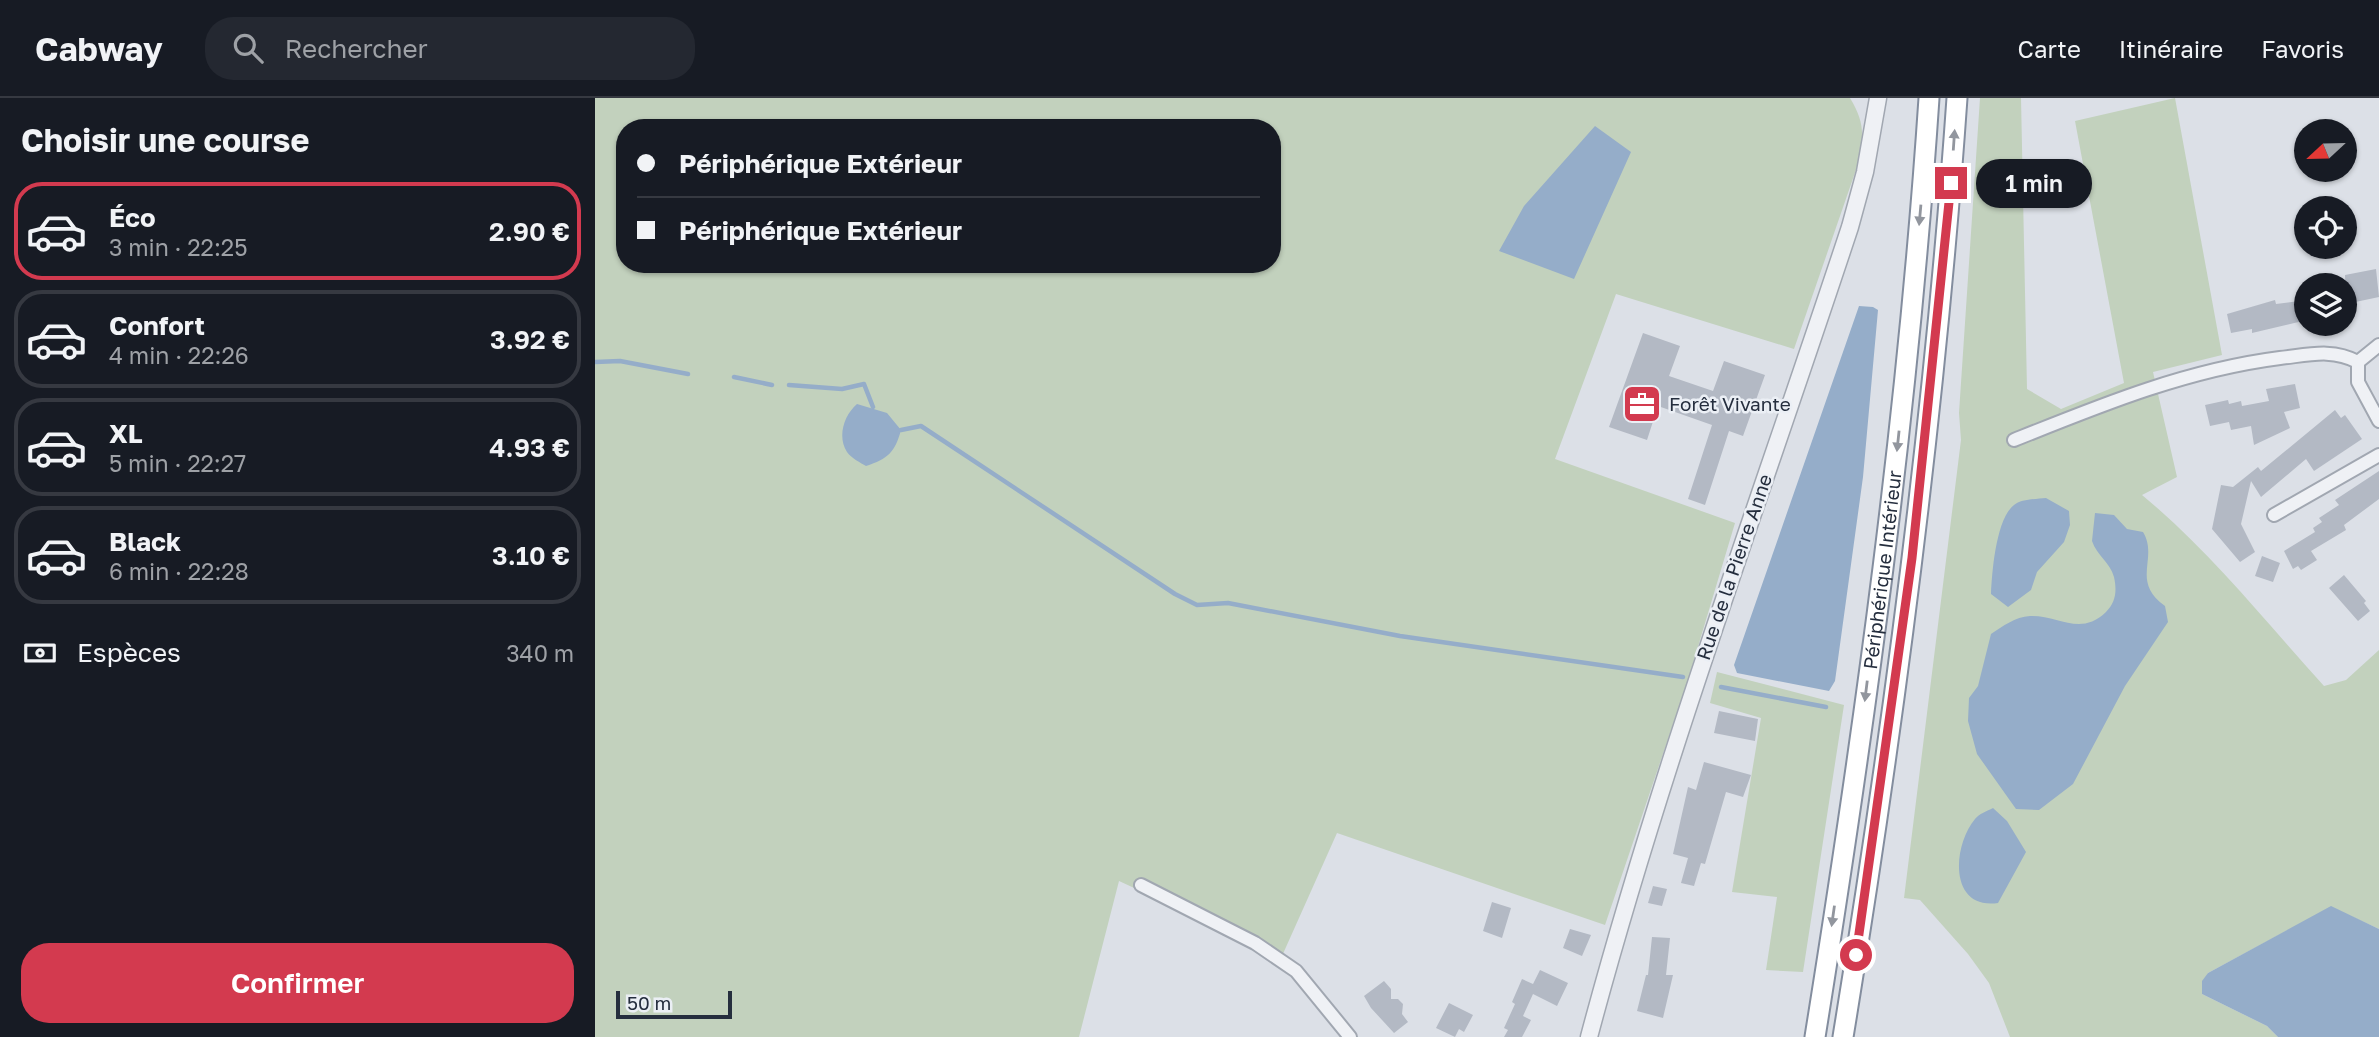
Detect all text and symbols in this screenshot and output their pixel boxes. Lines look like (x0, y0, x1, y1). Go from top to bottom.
search box (205, 17, 695, 80)
text: Cabway (35, 29, 163, 68)
icon: search (229, 29, 267, 67)
text: Rechercher (285, 33, 428, 64)
text: Carte (2018, 34, 2081, 63)
text: Itinéraire (2119, 34, 2223, 63)
text: Favoris (2261, 34, 2344, 63)
north arrow (2294, 119, 2357, 182)
map controls (2294, 119, 2357, 336)
text: Choisir une course (21, 121, 309, 159)
one-way arrow (1949, 129, 1960, 151)
text: Périphérique Extérieur (679, 148, 962, 179)
callout: 1 min (1975, 158, 2091, 208)
route end (1935, 167, 1967, 199)
text: 1 min (2005, 169, 2063, 197)
button: locate (2294, 196, 2357, 259)
icon: car (25, 200, 88, 263)
text: Éco (109, 202, 156, 233)
one-way arrow (1914, 204, 1925, 226)
text: Périphérique Extérieur (679, 215, 962, 246)
text: 2.90 € (489, 216, 570, 247)
text: 3 min · 22:25 (109, 233, 248, 261)
button: layers (2294, 273, 2357, 336)
icon: car (25, 308, 88, 371)
text: Confort (109, 310, 205, 341)
text: 3.92 € (490, 324, 570, 355)
text: 4 min · 22:26 (109, 341, 249, 369)
office icon: Forêt Vivante (1621, 383, 1663, 425)
place label: Forêt Vivante (1669, 392, 1791, 415)
icon: car (25, 416, 88, 479)
text: XL (109, 418, 143, 449)
one-way arrow (1892, 430, 1903, 452)
text: 4.93 € (489, 432, 570, 463)
text: 5 min · 22:27 (109, 449, 246, 477)
street label: Périphérique Intérieur (1858, 469, 1906, 671)
street label: Rue de la Pierre Anne (1691, 471, 1776, 663)
icon: car (25, 524, 88, 587)
text: Black (109, 526, 181, 557)
text: 3.10 € (492, 540, 570, 571)
text: 6 min · 22:28 (109, 557, 249, 585)
icon: cash (21, 634, 59, 672)
text: Espèces (77, 637, 181, 668)
text: 340 m (506, 639, 574, 667)
one-way arrow (1861, 680, 1872, 702)
one-way arrow (1828, 906, 1839, 928)
route start (1840, 939, 1872, 971)
button: Confirmer (21, 943, 574, 1023)
scale bar (616, 988, 731, 1020)
text: 50 m (627, 991, 671, 1014)

